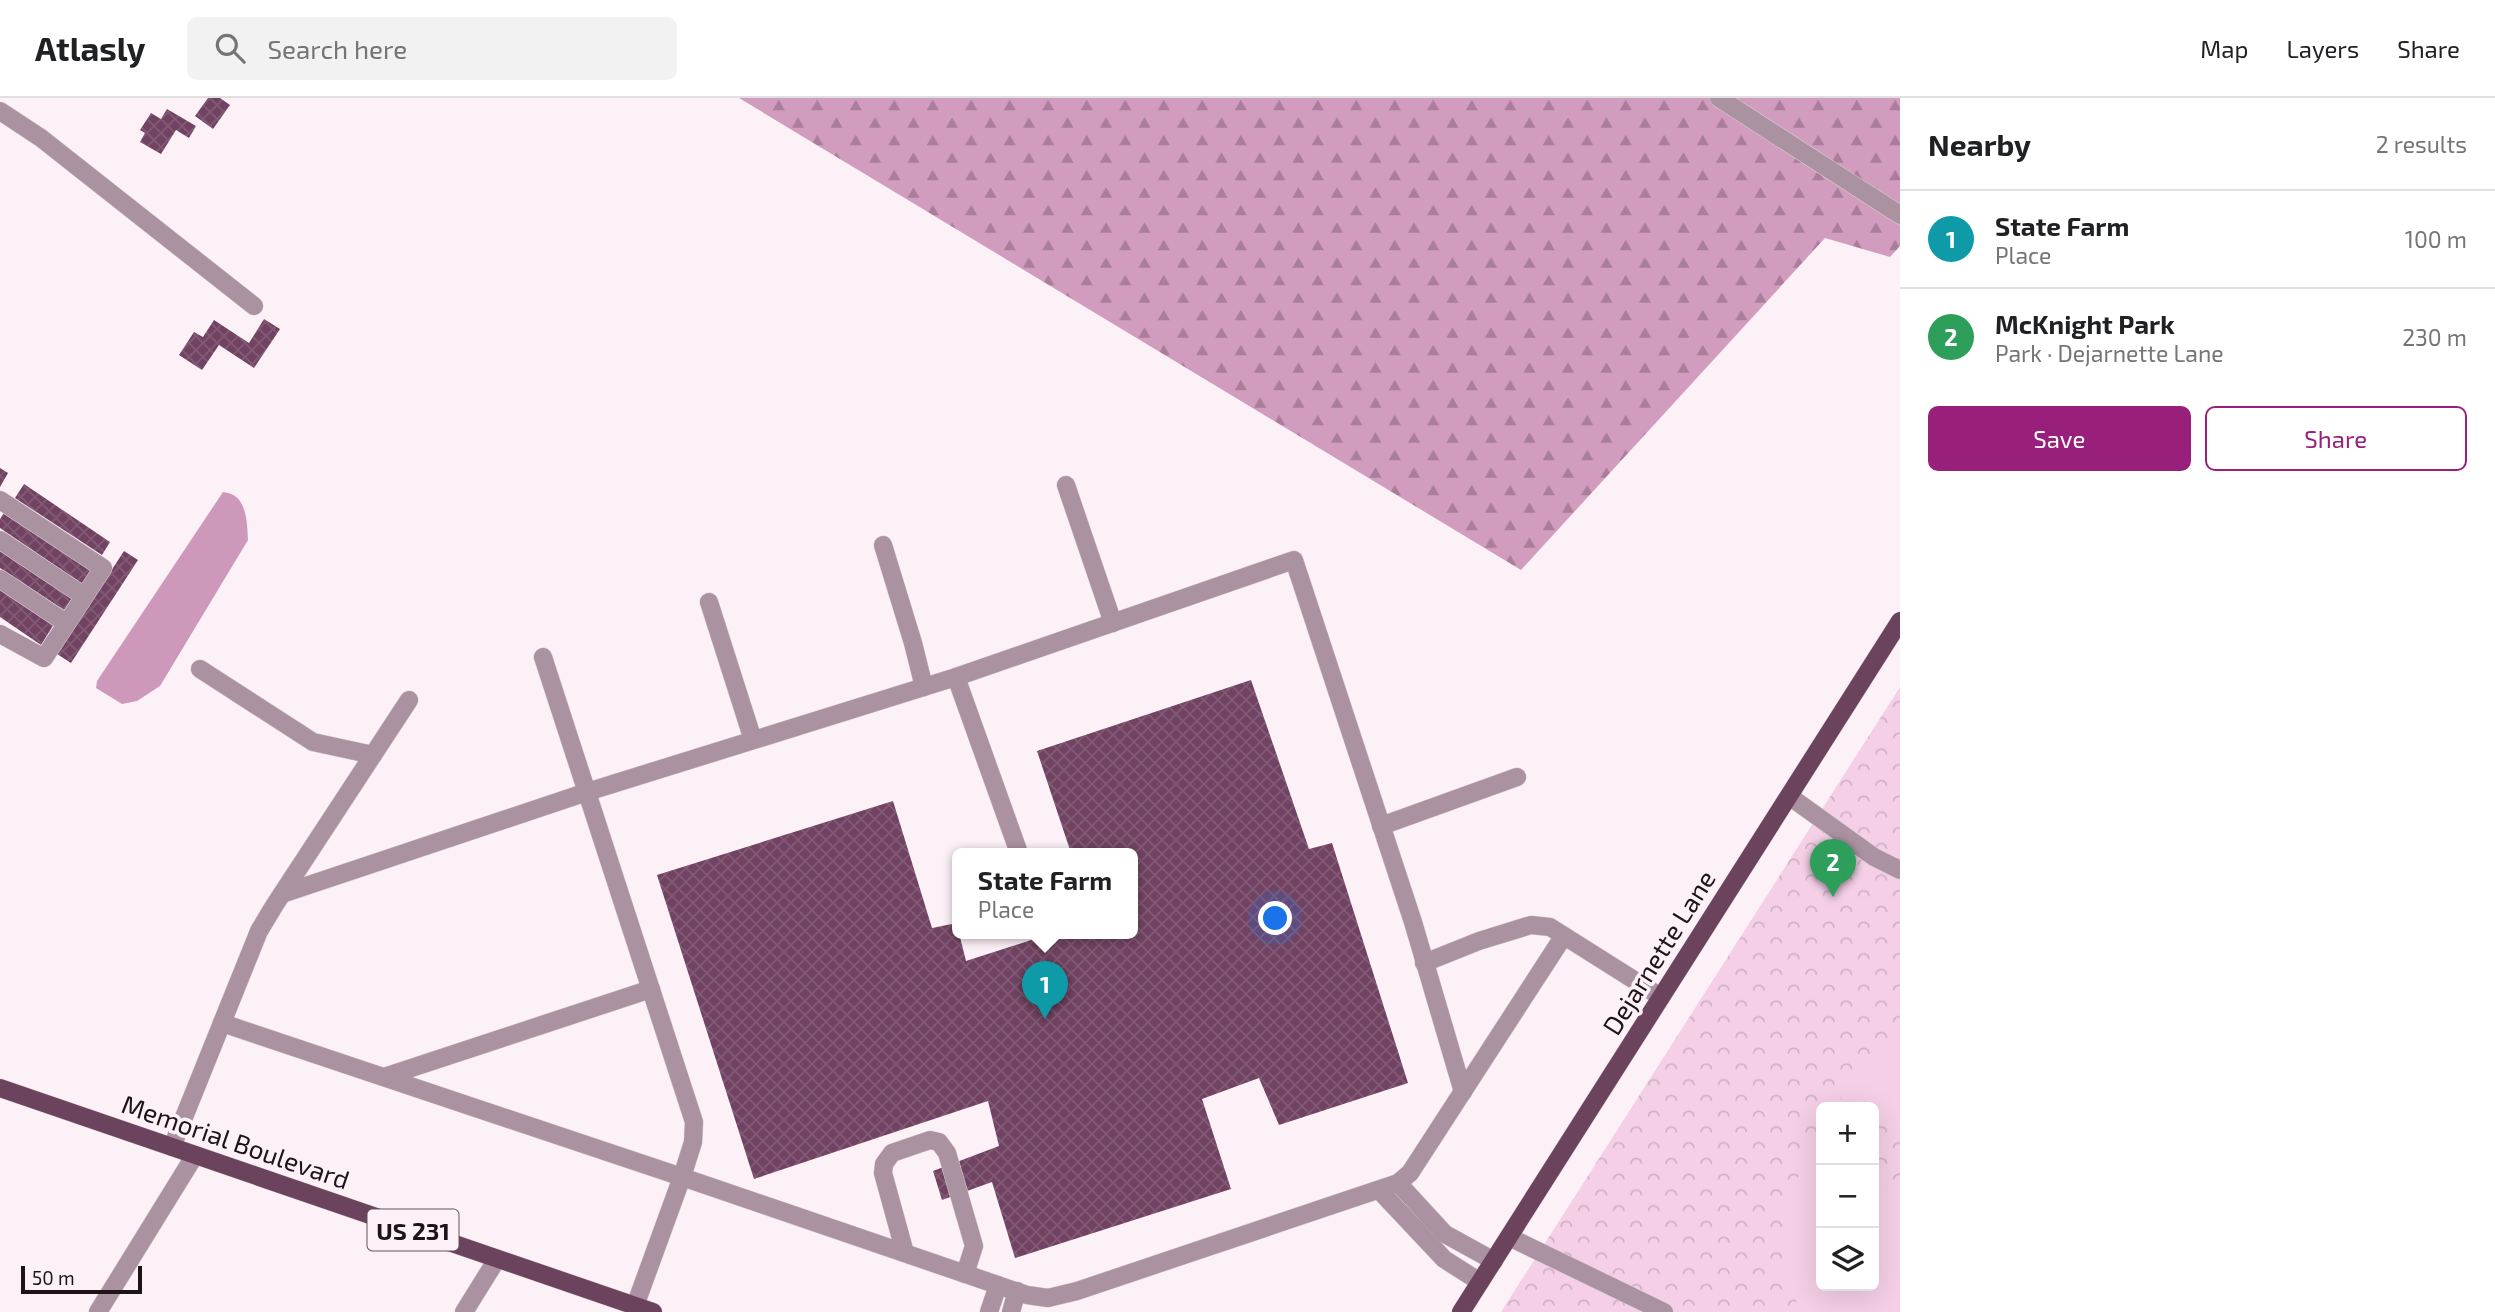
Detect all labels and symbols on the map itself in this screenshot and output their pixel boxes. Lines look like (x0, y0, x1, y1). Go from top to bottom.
pin: 2 (1810, 839, 1856, 897)
street label: Dejarnette Lane (1595, 864, 1721, 1040)
your location (1258, 901, 1292, 935)
pin: 1 (1022, 961, 1068, 1019)
street label: Memorial Boulevard (118, 1087, 354, 1195)
road number: US 231 (368, 1210, 458, 1250)
scale bar (21, 1263, 142, 1295)

